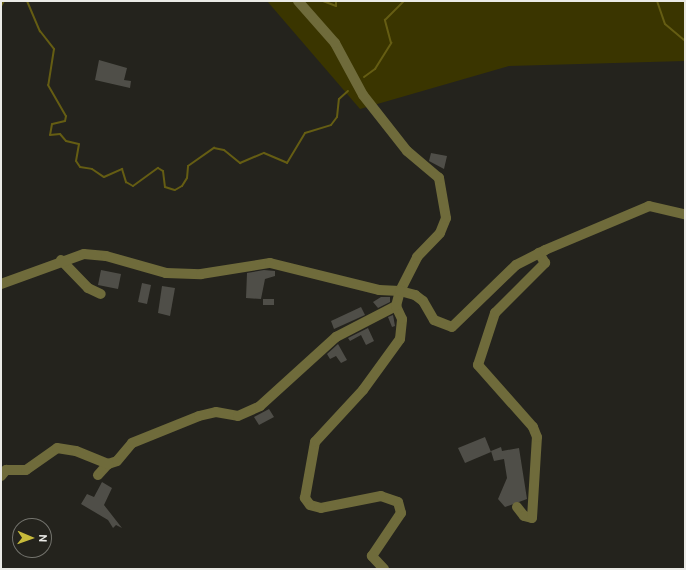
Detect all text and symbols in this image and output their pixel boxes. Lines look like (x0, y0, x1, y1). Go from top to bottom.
north arrow (12, 518, 52, 558)
text: N (36, 534, 50, 543)

